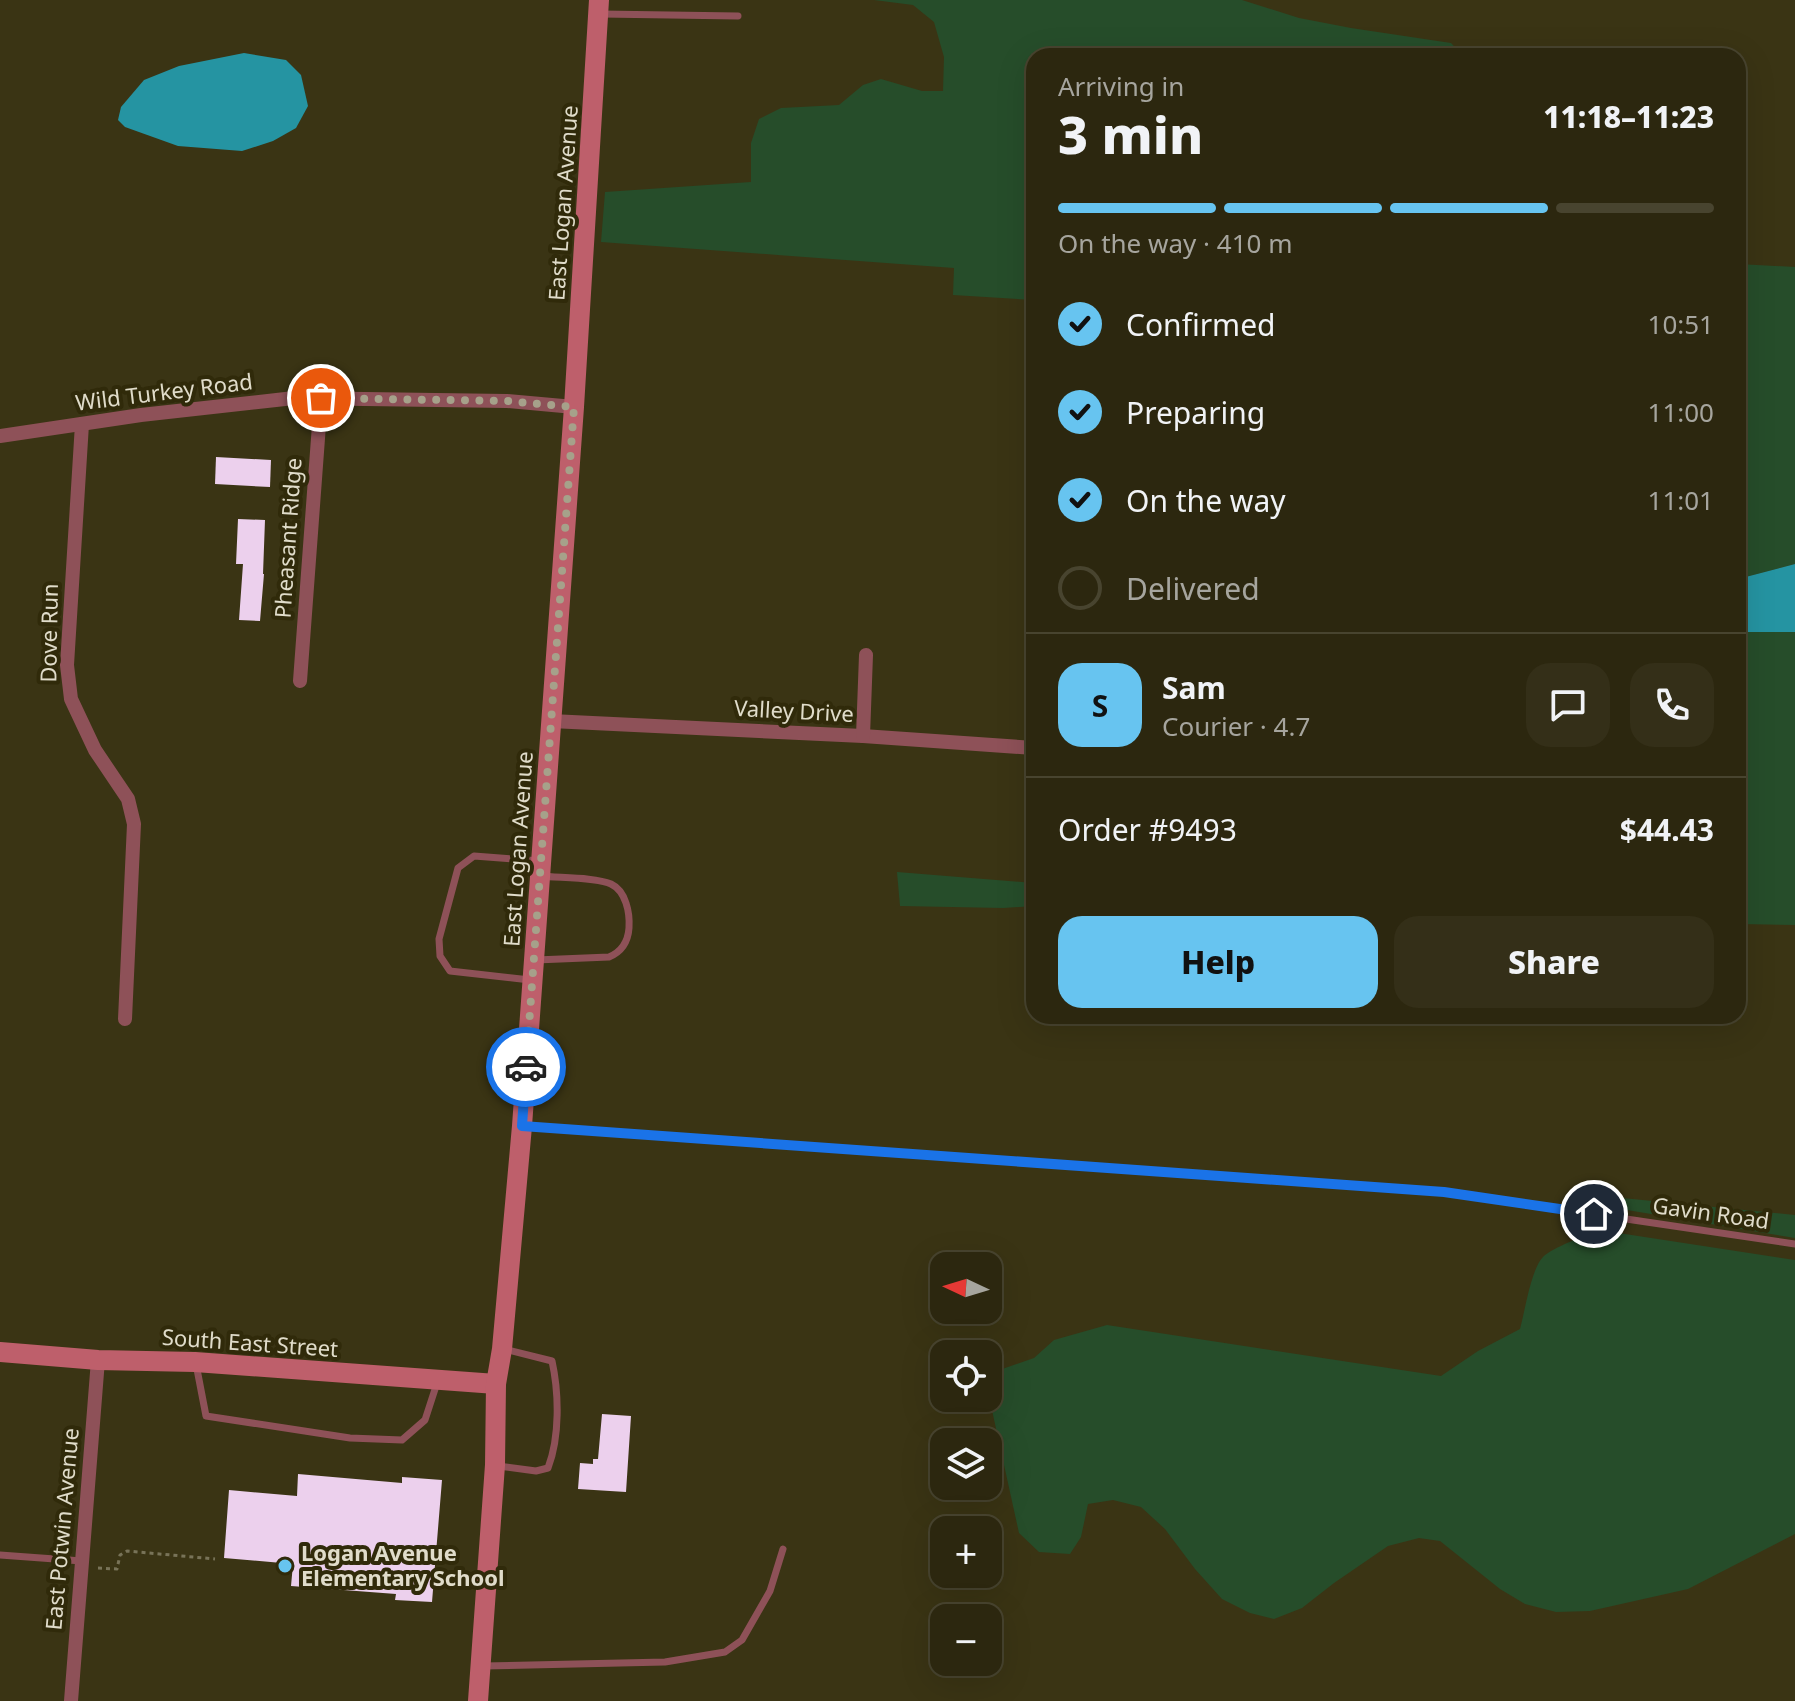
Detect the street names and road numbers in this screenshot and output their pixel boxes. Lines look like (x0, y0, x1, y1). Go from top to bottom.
street label: East Logan Avenue (540, 104, 584, 302)
street label: Wild Turkey Road (74, 365, 254, 417)
street label: Pheasant Ridge (266, 457, 308, 619)
street label: Dove Run (32, 583, 64, 683)
street label: Valley Drive (733, 692, 855, 728)
street label: East Logan Avenue (495, 750, 539, 948)
street label: Gavin Road (1651, 1189, 1771, 1235)
street label: South East Street (161, 1321, 339, 1363)
street label: East Potwin Avenue (37, 1427, 85, 1631)

